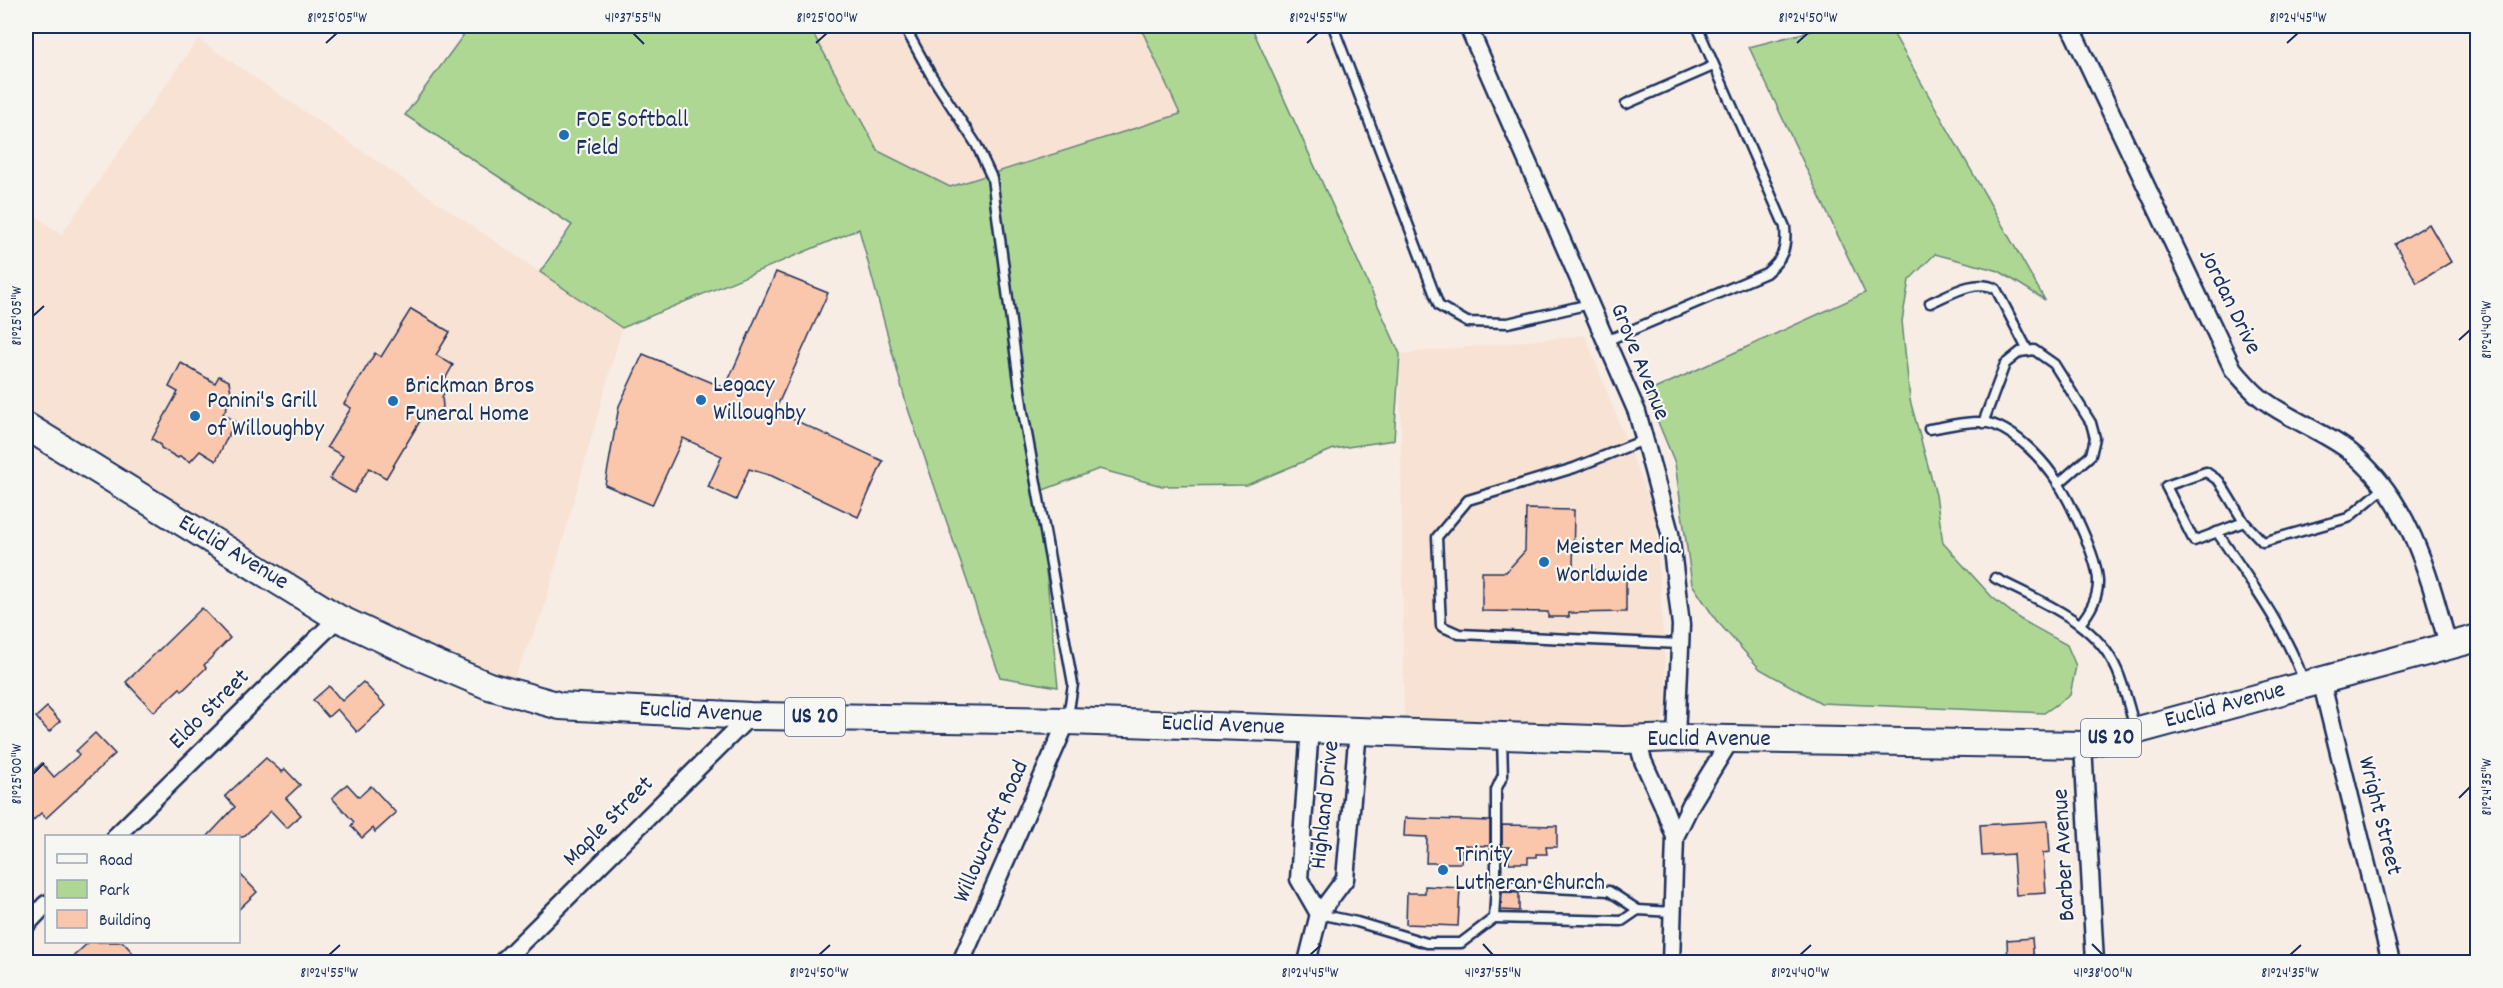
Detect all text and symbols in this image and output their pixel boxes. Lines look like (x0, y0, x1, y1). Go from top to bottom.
text: 81°25'05"W (307, 8, 367, 30)
text: 41°37'55"N (605, 8, 661, 30)
text: 81°25'00"W (797, 8, 858, 30)
text: 81°24'55"W (1289, 8, 1347, 30)
text: 81°24'50"W (1779, 8, 1838, 30)
text: 81°24'45"W (2270, 8, 2327, 30)
place label: FOE Softball Field (576, 104, 689, 166)
marker: FOE Softball Field (557, 128, 571, 142)
street label: Jordan Drive (2189, 243, 2269, 361)
text: 81°25'05"W (7, 286, 29, 346)
street label: Grove Avenue (1600, 298, 1678, 426)
text: 81°24'40"W (2477, 301, 2499, 359)
place label: Legacy Willoughby (713, 369, 807, 431)
place label: Brickman Bros Funeral Home (405, 370, 535, 432)
place label: Panini's Grill of Willoughby (207, 385, 325, 447)
marker: Legacy Willoughby (694, 393, 708, 407)
marker: Brickman Bros Funeral Home (386, 394, 400, 408)
marker: Panini's Grill of Willoughby (188, 409, 202, 423)
street label: Euclid Avenue (171, 507, 295, 599)
place label: Meister Media Worldwide (1556, 531, 1681, 593)
marker: Meister Media Worldwide (1537, 555, 1551, 569)
street label: Eldo Street (162, 662, 258, 758)
street label: Euclid Avenue (2161, 674, 2289, 738)
street label: Euclid Avenue (638, 693, 764, 733)
road number: US 20 (785, 698, 845, 736)
street label: Euclid Avenue (1161, 707, 1285, 745)
road number: US 20 (2081, 719, 2141, 757)
street label: Euclid Avenue (1647, 723, 1771, 757)
street label: Highland Drive (1302, 739, 1350, 871)
text: 81°25'00"W (7, 743, 29, 804)
street label: Wright Street (2348, 753, 2410, 879)
street label: Willowcroft Road (945, 755, 1039, 909)
text: 81°24'35"W (2477, 758, 2499, 816)
street label: Maple Street (556, 769, 662, 875)
street label: Barber Avenue (2045, 788, 2085, 922)
legend (45, 835, 240, 943)
place label: Trinity Lutheran Church (1455, 839, 1605, 901)
text: Road (99, 849, 133, 874)
marker: Trinity Lutheran Church (1436, 863, 1450, 877)
text: Park (99, 879, 130, 904)
text: Building (99, 909, 151, 934)
text: 81°24'55"W (300, 963, 358, 985)
text: 81°24'50"W (790, 963, 849, 985)
text: 81°24'45"W (1282, 963, 1339, 985)
text: 41°37'55"N (1465, 963, 1521, 985)
text: 81°24'40"W (1771, 963, 1829, 985)
text: 41°38'00"N (2073, 963, 2133, 985)
text: 81°24'35"W (2261, 963, 2319, 985)

